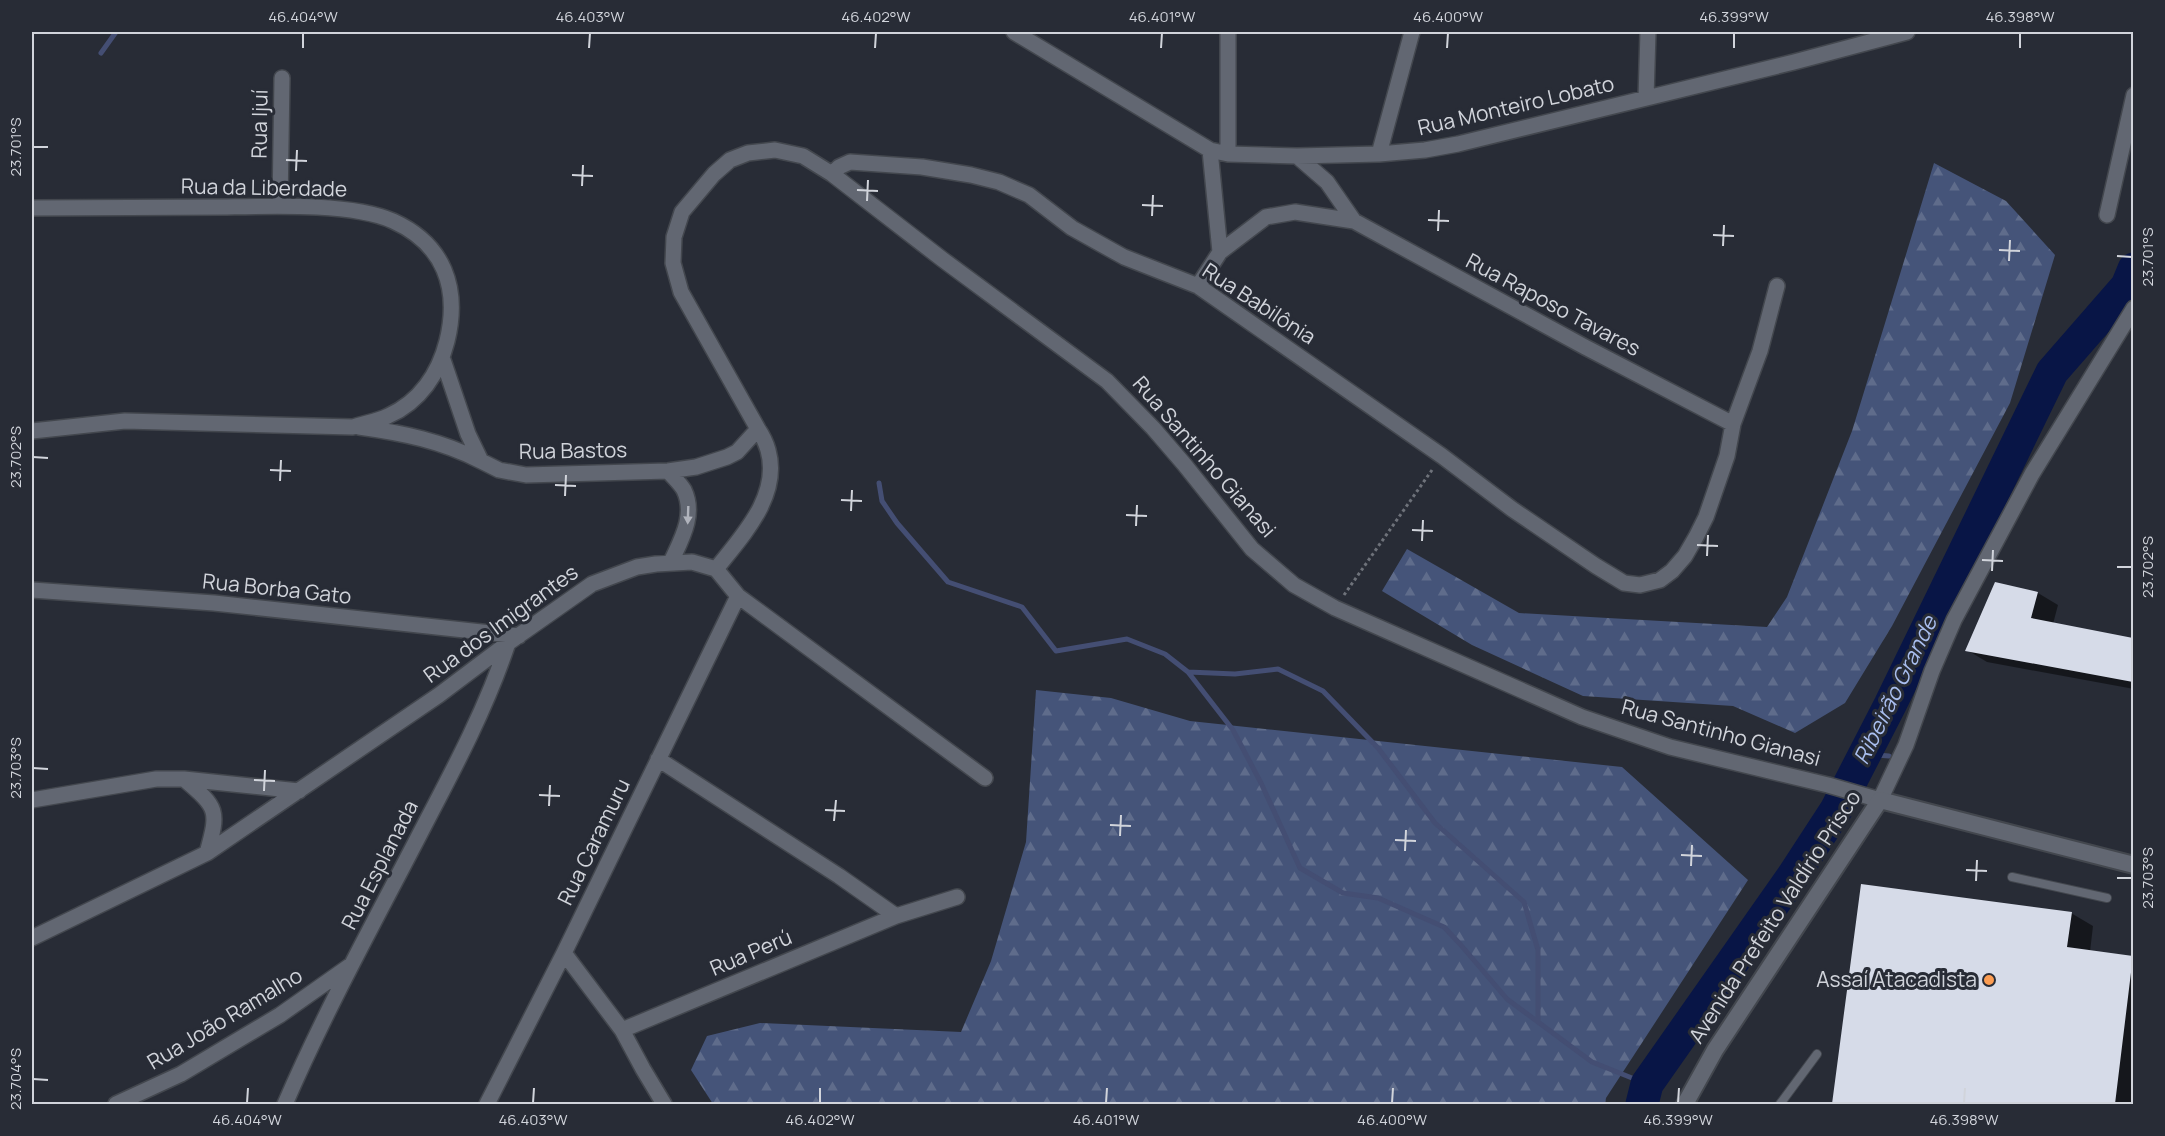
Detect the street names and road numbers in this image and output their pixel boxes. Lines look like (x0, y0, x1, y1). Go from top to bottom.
street label: Rua Monteiro Lobato (1415, 69, 1617, 141)
street label: Rua Ijuí (244, 89, 274, 159)
street label: Rua da Liberdade (181, 172, 347, 202)
street label: Rua Raposo Tavares (1461, 246, 1645, 362)
street label: Rua Babilônia (1197, 256, 1322, 350)
street label: Rua Santinho Gianasi (1127, 370, 1283, 543)
street label: Rua Bastos (519, 435, 627, 465)
street label: Rua dos Imigrantes (418, 558, 583, 689)
street label: Rua Borba Gato (201, 566, 353, 610)
street label: Rua Santinho Gianasi (1619, 692, 1824, 772)
street label: Rua Caramuru (550, 774, 636, 909)
street label: Avenida Prefeito Valdírio Prisco (1682, 785, 1867, 1048)
street label: Rua Esplanada (334, 795, 424, 934)
street label: Rua Perú (705, 922, 796, 982)
street label: Rua João Ramalho (142, 961, 307, 1076)

